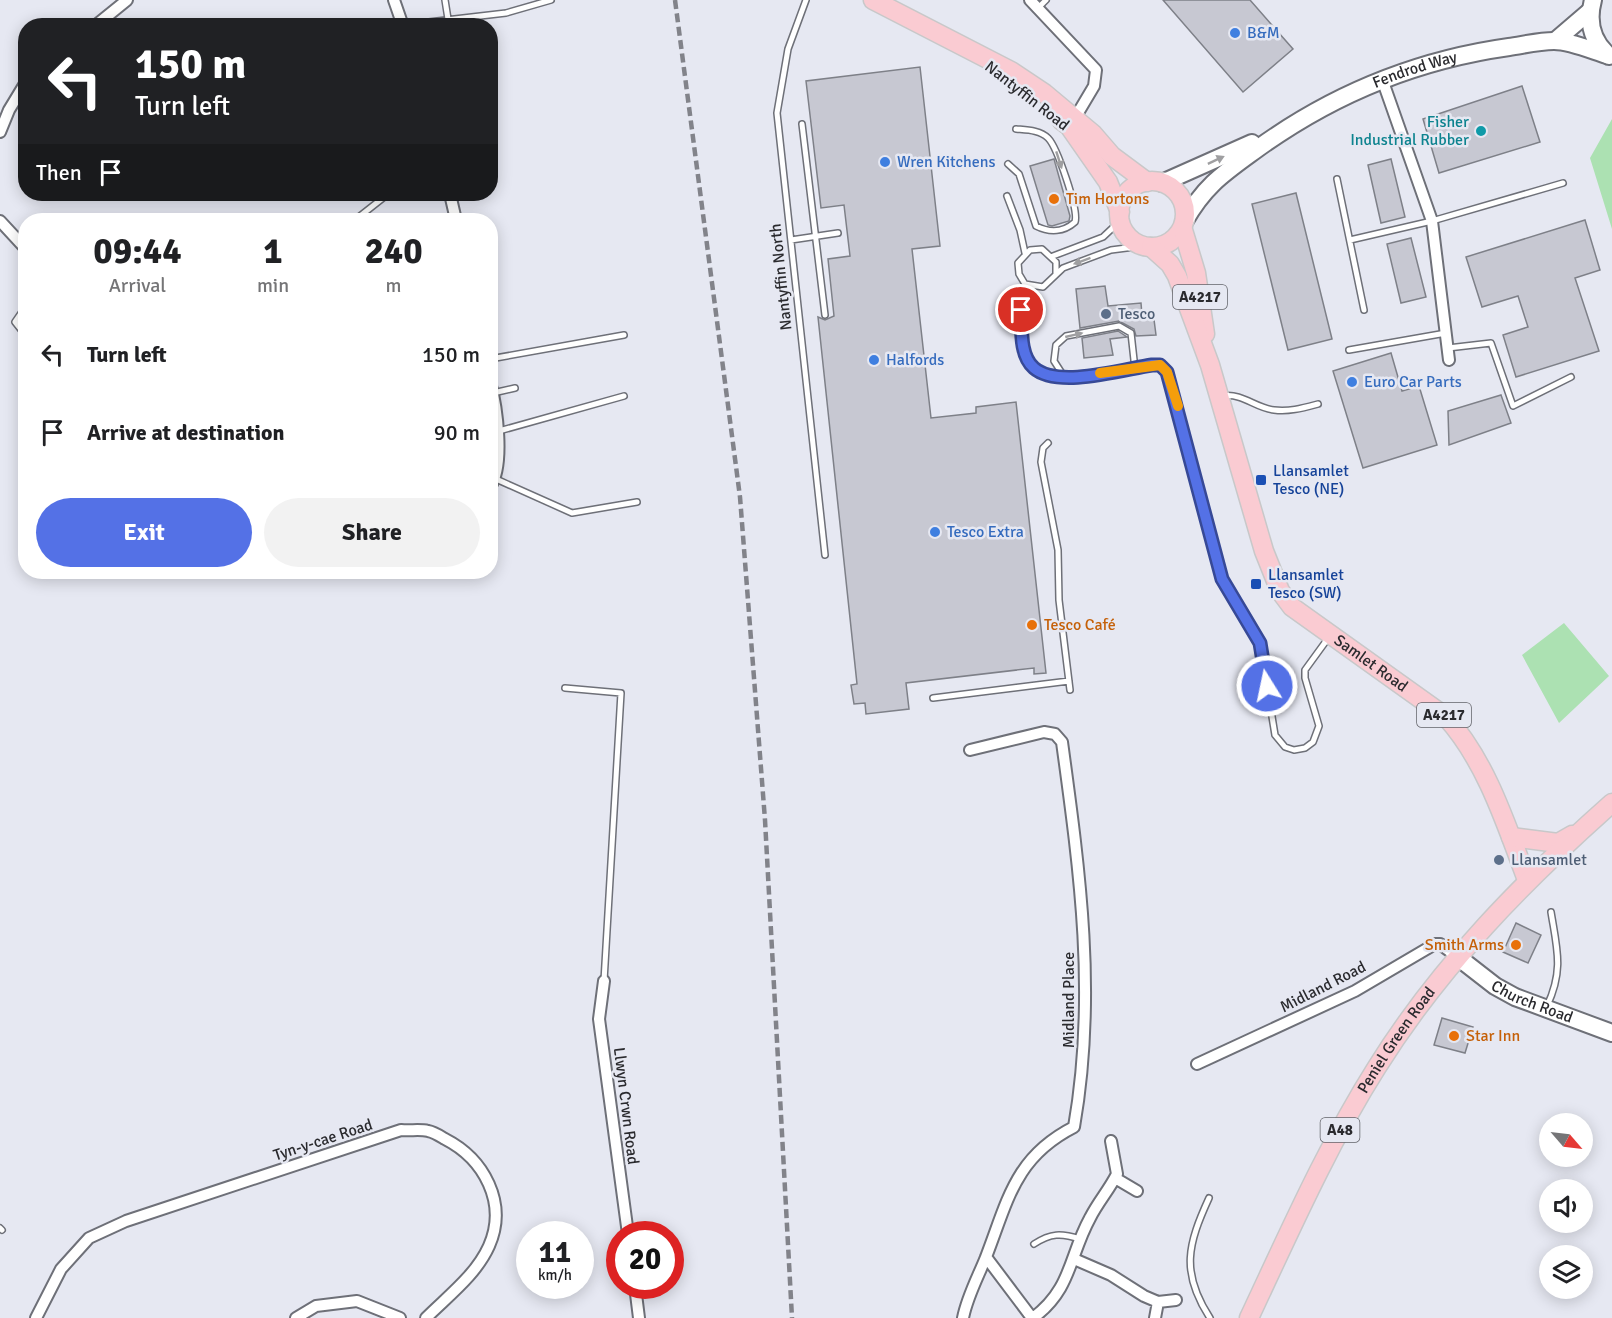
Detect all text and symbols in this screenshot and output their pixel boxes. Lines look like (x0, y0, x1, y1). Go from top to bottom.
place label: B&M (1247, 23, 1280, 43)
marker: B&M (1228, 26, 1242, 40)
text: 150 m (135, 39, 246, 90)
icon: left (36, 42, 114, 120)
street label: Fendrod Way (1370, 47, 1460, 93)
street label: Nantyffin Road (981, 57, 1073, 135)
text: Turn left (135, 90, 230, 123)
place label: Fisher Industrial Rubber (1350, 112, 1469, 150)
marker: Fisher Industrial Rubber (1474, 124, 1488, 138)
one-way arrow (1055, 151, 1064, 169)
place label: Wren Kitchens (897, 152, 995, 172)
marker: Wren Kitchens (878, 155, 892, 169)
icon: arrive (94, 156, 127, 189)
one-way arrow (1208, 156, 1225, 165)
text: Then (36, 159, 82, 186)
place label: Tim Hortons (1066, 189, 1149, 209)
marker: Tim Hortons (1047, 192, 1061, 206)
street label: Nantyffin North (765, 223, 797, 331)
text: 09:44 (93, 229, 182, 274)
text: 1 (263, 229, 283, 274)
text: 240 (364, 229, 423, 274)
one-way arrow (1073, 256, 1091, 266)
text: Arrival (109, 273, 166, 298)
text: min (257, 273, 289, 298)
text: m (386, 273, 402, 298)
pin (995, 284, 1046, 335)
road number: A4217 (1173, 285, 1227, 309)
icon: arrive (1004, 293, 1037, 326)
place label: Tesco (1118, 304, 1155, 324)
marker: Tesco (1099, 307, 1113, 321)
one-way arrow (1065, 329, 1083, 339)
icon: left (36, 338, 69, 371)
text: Turn left (87, 341, 167, 368)
text: 150 m (422, 341, 480, 368)
place label: Halfords (886, 350, 944, 370)
marker: Halfords (867, 353, 881, 367)
place label: Euro Car Parts (1364, 372, 1462, 392)
marker: Euro Car Parts (1345, 375, 1359, 389)
icon: arrive (36, 416, 69, 449)
text: Arrive at destination (87, 419, 284, 446)
text: 90 m (434, 419, 480, 446)
place label: Llansamlet Tesco (NE) (1273, 461, 1349, 499)
marker: Llansamlet Tesco (NE) (1254, 473, 1268, 487)
button: Exit (36, 498, 252, 567)
button: Share (264, 498, 480, 567)
place label: Tesco Extra (947, 522, 1024, 542)
marker: Tesco Extra (928, 525, 942, 539)
place label: Llansamlet Tesco (SW) (1268, 565, 1344, 603)
marker: Llansamlet Tesco (SW) (1249, 577, 1263, 591)
place label: Tesco Café (1044, 615, 1116, 635)
marker: Tesco Café (1025, 618, 1039, 632)
street label: Samlet Road (1330, 630, 1412, 696)
position arrow (1235, 654, 1299, 718)
road number: A4217 (1417, 703, 1471, 727)
place label: Llansamlet (1511, 850, 1587, 870)
marker: Llansamlet (1492, 853, 1506, 867)
place label: Smith Arms (1425, 935, 1504, 955)
marker: Smith Arms (1509, 938, 1523, 952)
street label: Midland Place (1059, 952, 1079, 1048)
street label: Midland Road (1277, 957, 1369, 1017)
street label: Church Road (1488, 976, 1576, 1028)
street label: Peniel Green Road (1353, 983, 1440, 1097)
place label: Star Inn (1466, 1026, 1520, 1046)
marker: Star Inn (1447, 1029, 1461, 1043)
street label: Llwyn Crwn Road (609, 1046, 643, 1166)
north arrow (1539, 1113, 1593, 1167)
map controls (1539, 1113, 1593, 1299)
street label: Tyn-y-cae Road (271, 1115, 375, 1165)
road number: A48 (1320, 1118, 1360, 1142)
button: sound (1539, 1179, 1593, 1233)
speed limit sign: 20 (606, 1221, 684, 1299)
text: 11 (539, 1234, 571, 1271)
button: layers (1539, 1245, 1593, 1299)
text: km/h (538, 1266, 572, 1284)

